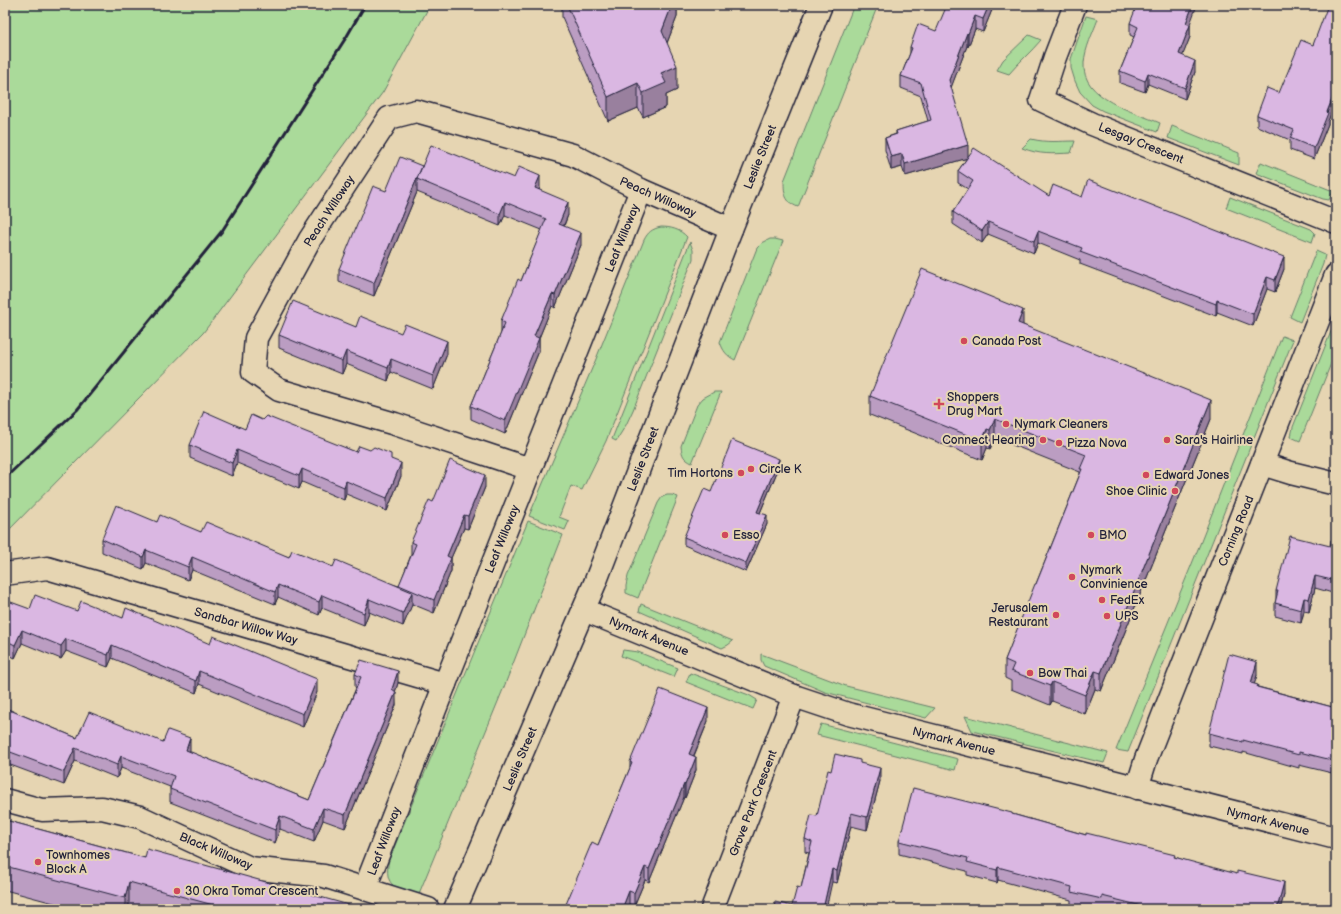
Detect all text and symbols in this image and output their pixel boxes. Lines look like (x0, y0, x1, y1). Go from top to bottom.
street label: Lesgay Crescent (1096, 119, 1186, 168)
street label: Leslie Street (741, 122, 780, 192)
street label: Peach Willoway (301, 172, 358, 250)
street label: Peach Willoway (617, 174, 699, 221)
street label: Leaf Willoway (602, 201, 643, 275)
place label: Canada Post (972, 334, 1042, 349)
marker: Canada Post (959, 336, 969, 346)
place label: Shoppers Drug Mart (947, 390, 1003, 419)
marker: Shoppers Drug Mart (934, 399, 944, 409)
place label: Nymark Cleaners (1014, 417, 1108, 432)
marker: Nymark Cleaners (1001, 419, 1011, 429)
street label: Leslie Street (624, 424, 663, 494)
place label: Connect Hearing (942, 433, 1035, 448)
place label: Sara's Hairline (1175, 433, 1253, 448)
marker: Connect Hearing (1038, 435, 1048, 445)
marker: Sara's Hairline (1162, 435, 1172, 445)
place label: Pizza Nova (1067, 436, 1127, 451)
marker: Pizza Nova (1054, 438, 1064, 448)
place label: Circle K (759, 462, 802, 477)
marker: Circle K (746, 464, 756, 474)
place label: Tim Hortons (667, 466, 733, 481)
marker: Tim Hortons (736, 468, 746, 478)
place label: Edward Jones (1154, 468, 1229, 483)
marker: Edward Jones (1141, 470, 1151, 480)
place label: Shoe Clinic (1106, 484, 1167, 499)
marker: Shoe Clinic (1170, 486, 1180, 496)
street label: Corning Road (1215, 493, 1258, 569)
street label: Leaf Willoway (482, 502, 523, 576)
place label: Esso (733, 528, 760, 543)
place label: BMO (1099, 528, 1127, 543)
marker: Esso (720, 530, 730, 540)
marker: BMO (1086, 530, 1096, 540)
place label: Nymark Convinience (1080, 563, 1148, 592)
marker: Nymark Convinience (1067, 572, 1077, 582)
place label: FedEx (1110, 593, 1145, 608)
marker: FedEx (1097, 595, 1107, 605)
place label: Jerusalem Restaurant (988, 601, 1048, 630)
street label: Sandbar Willow Way (192, 605, 300, 649)
place label: UPS (1115, 609, 1139, 624)
marker: Jerusalem Restaurant (1051, 610, 1061, 620)
marker: UPS (1102, 611, 1112, 621)
street label: Nymark Avenue (607, 614, 691, 659)
place label: Bow Thai (1038, 666, 1087, 681)
marker: Bow Thai (1025, 668, 1035, 678)
street label: Nymark Avenue (911, 724, 997, 759)
street label: Leslie Street (500, 725, 541, 793)
street label: Grove Park Crescent (726, 748, 781, 859)
street label: Leaf Willoway (365, 804, 405, 878)
street label: Nymark Avenue (1225, 804, 1311, 839)
street label: Black Willoway (177, 829, 255, 874)
place label: Townhomes Block A (46, 848, 110, 877)
marker: Townhomes Block A (33, 857, 43, 867)
place label: 30 Okra Tomar Crescent (185, 884, 318, 899)
marker: 30 Okra Tomar Crescent (172, 886, 182, 896)

